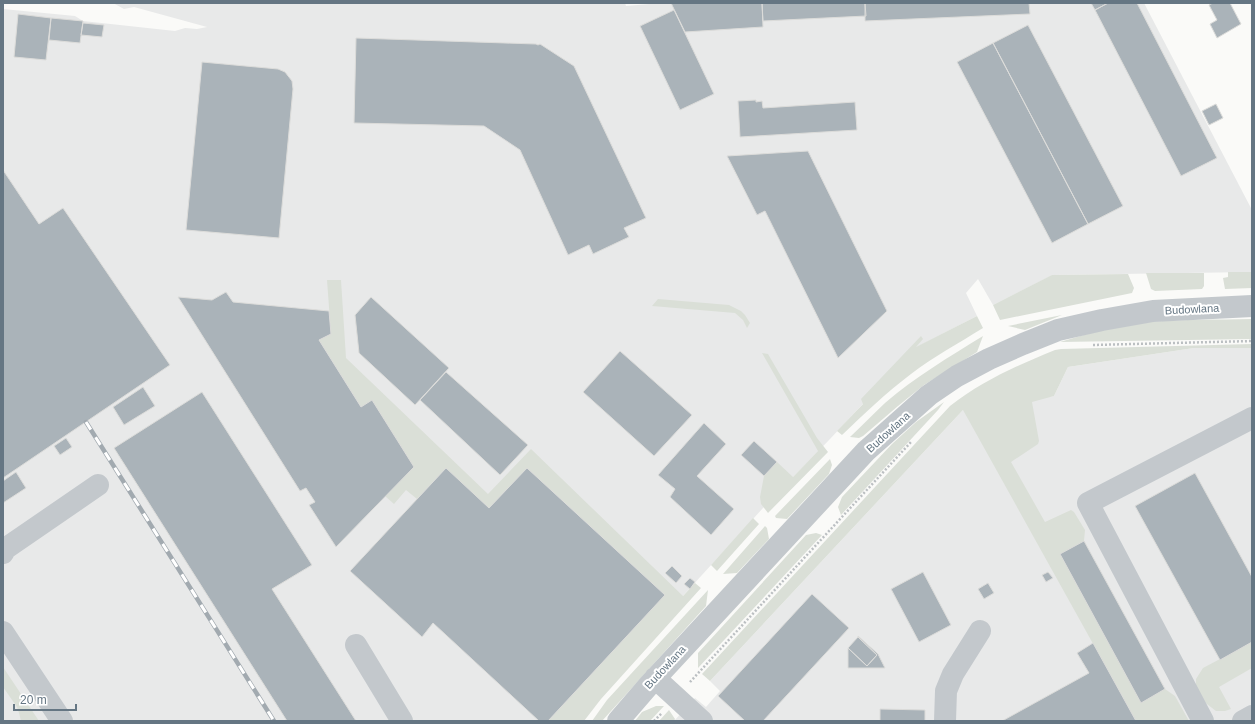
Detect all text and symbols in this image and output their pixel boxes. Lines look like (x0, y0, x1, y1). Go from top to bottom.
street label: Budowlana (1165, 302, 1220, 316)
street label: Budowlana (864, 409, 913, 455)
street label: Budowlana (642, 642, 689, 691)
scale bar (14, 686, 76, 712)
text: 20 m (20, 693, 47, 707)

